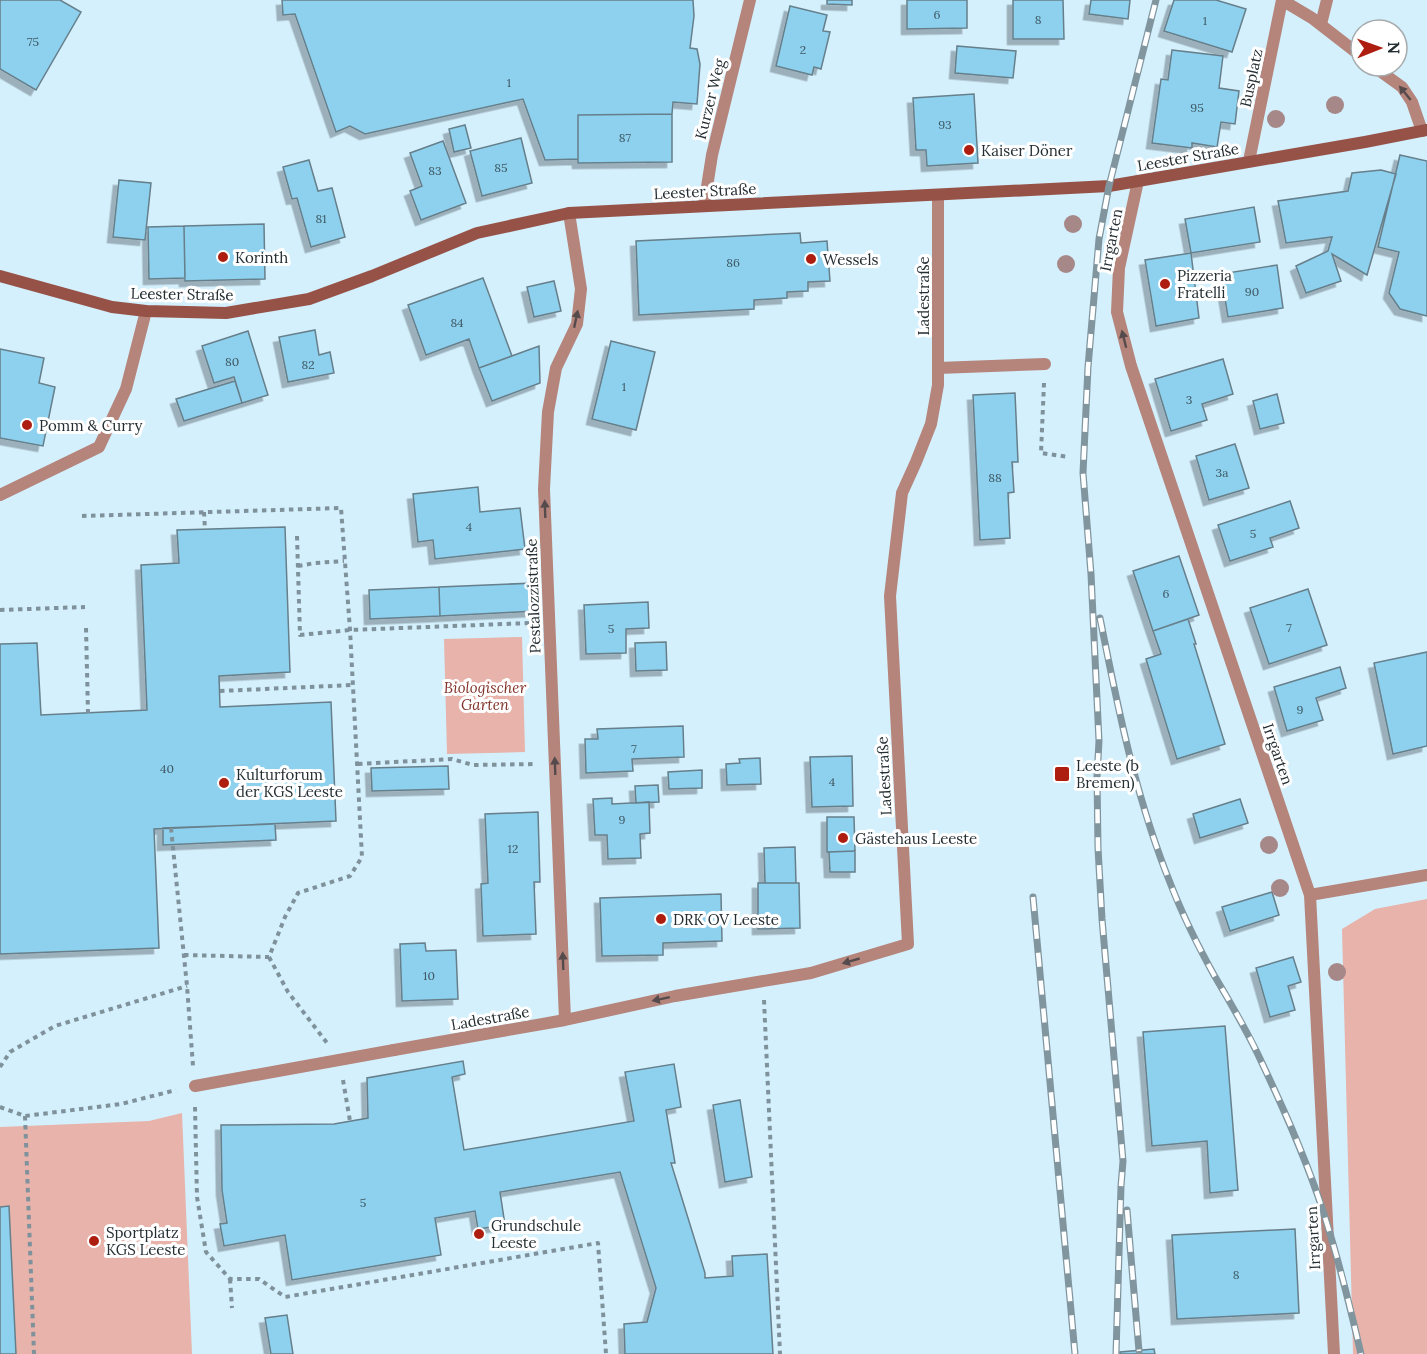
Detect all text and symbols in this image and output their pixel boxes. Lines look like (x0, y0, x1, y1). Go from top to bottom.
house number: 6 (934, 7, 941, 22)
house number: 8 (1035, 12, 1042, 27)
house number: 1 (1203, 13, 1207, 28)
north arrow (1349, 18, 1409, 78)
house number: 75 (27, 34, 39, 49)
text: N (1384, 41, 1404, 54)
house number: 2 (800, 42, 806, 57)
street label: Busplatz (1236, 47, 1266, 109)
street label: Kurzer Weg (691, 56, 729, 141)
house number: 1 (507, 75, 511, 90)
one-way arrow (1399, 86, 1412, 101)
house number: 95 (1190, 100, 1204, 115)
house number: 93 (938, 117, 952, 132)
house number: 87 (619, 130, 632, 145)
street label: Leester Straße (1136, 139, 1240, 175)
place label: Kaiser Döner (981, 141, 1073, 160)
marker: Kaiser Döner (962, 143, 976, 157)
house number: 85 (494, 160, 508, 175)
house number: 83 (428, 163, 442, 178)
street label: Leester Straße (653, 179, 757, 203)
street label: Irrgarten (1096, 207, 1126, 273)
house number: 81 (315, 211, 327, 226)
place label: Korinth (235, 248, 288, 267)
marker: Korinth (216, 250, 230, 264)
place label: Wessels (823, 250, 879, 269)
marker: Wessels (804, 252, 818, 266)
house number: 86 (726, 255, 740, 270)
street label: Ladestraße (914, 256, 933, 336)
place label: Pizzeria Fratelli (1177, 266, 1232, 302)
marker: Pizzeria Fratelli (1158, 277, 1172, 291)
street label: Leester Straße (130, 284, 234, 304)
house number: 90 (1245, 284, 1259, 299)
one-way arrow (572, 309, 581, 328)
house number: 84 (450, 315, 464, 330)
one-way arrow (1119, 330, 1128, 348)
house number: 80 (225, 354, 239, 369)
house number: 82 (301, 357, 315, 372)
house number: 1 (622, 379, 626, 394)
house number: 3 (1186, 392, 1193, 407)
place label: Pomm & Curry (39, 416, 143, 435)
marker: Pomm & Curry (20, 418, 34, 432)
house number: 3a (1216, 465, 1228, 480)
house number: 88 (988, 470, 1002, 485)
one-way arrow (540, 499, 550, 518)
house number: 4 (466, 519, 473, 534)
house number: 5 (1250, 526, 1256, 541)
street label: Pestalozzistraße (521, 538, 545, 654)
house number: 6 (1163, 586, 1170, 601)
house number: 7 (1286, 620, 1292, 635)
house number: 5 (608, 621, 614, 636)
park label: Biologischer Garten (444, 678, 527, 714)
house number: 9 (1297, 702, 1304, 717)
street label: Irrgarten (1259, 721, 1297, 787)
street label: Ladestraße (872, 736, 896, 816)
house number: 7 (631, 741, 637, 756)
place label: Leeste (b Bremen) (1076, 756, 1139, 793)
one-way arrow (550, 757, 559, 776)
house number: 40 (160, 761, 174, 776)
place label: Kulturforum der KGS Leeste (236, 765, 343, 801)
marker: Leeste (b Bremen) (1053, 765, 1071, 783)
house number: 4 (829, 774, 836, 789)
marker: Kulturforum der KGS Leeste (217, 776, 231, 790)
house number: 9 (619, 812, 626, 827)
place label: Gästehaus Leeste (855, 829, 977, 848)
marker: Gästehaus Leeste (836, 831, 850, 845)
house number: 12 (508, 841, 518, 856)
place label: DRK OV Leeste (673, 910, 779, 929)
marker: DRK OV Leeste (654, 912, 668, 926)
one-way arrow (558, 952, 567, 971)
one-way arrow (842, 957, 860, 966)
house number: 10 (423, 968, 435, 983)
one-way arrow (651, 995, 670, 1004)
street label: Ladestraße (449, 1002, 531, 1034)
house number: 5 (360, 1195, 366, 1210)
street label: Irrgarten (1302, 1206, 1324, 1270)
place label: Grundschule Leeste (491, 1216, 581, 1252)
place label: Sportplatz KGS Leeste (106, 1223, 185, 1259)
marker: Grundschule Leeste (472, 1227, 486, 1241)
marker: Sportplatz KGS Leeste (87, 1234, 101, 1248)
house number: 8 (1233, 1267, 1240, 1282)

